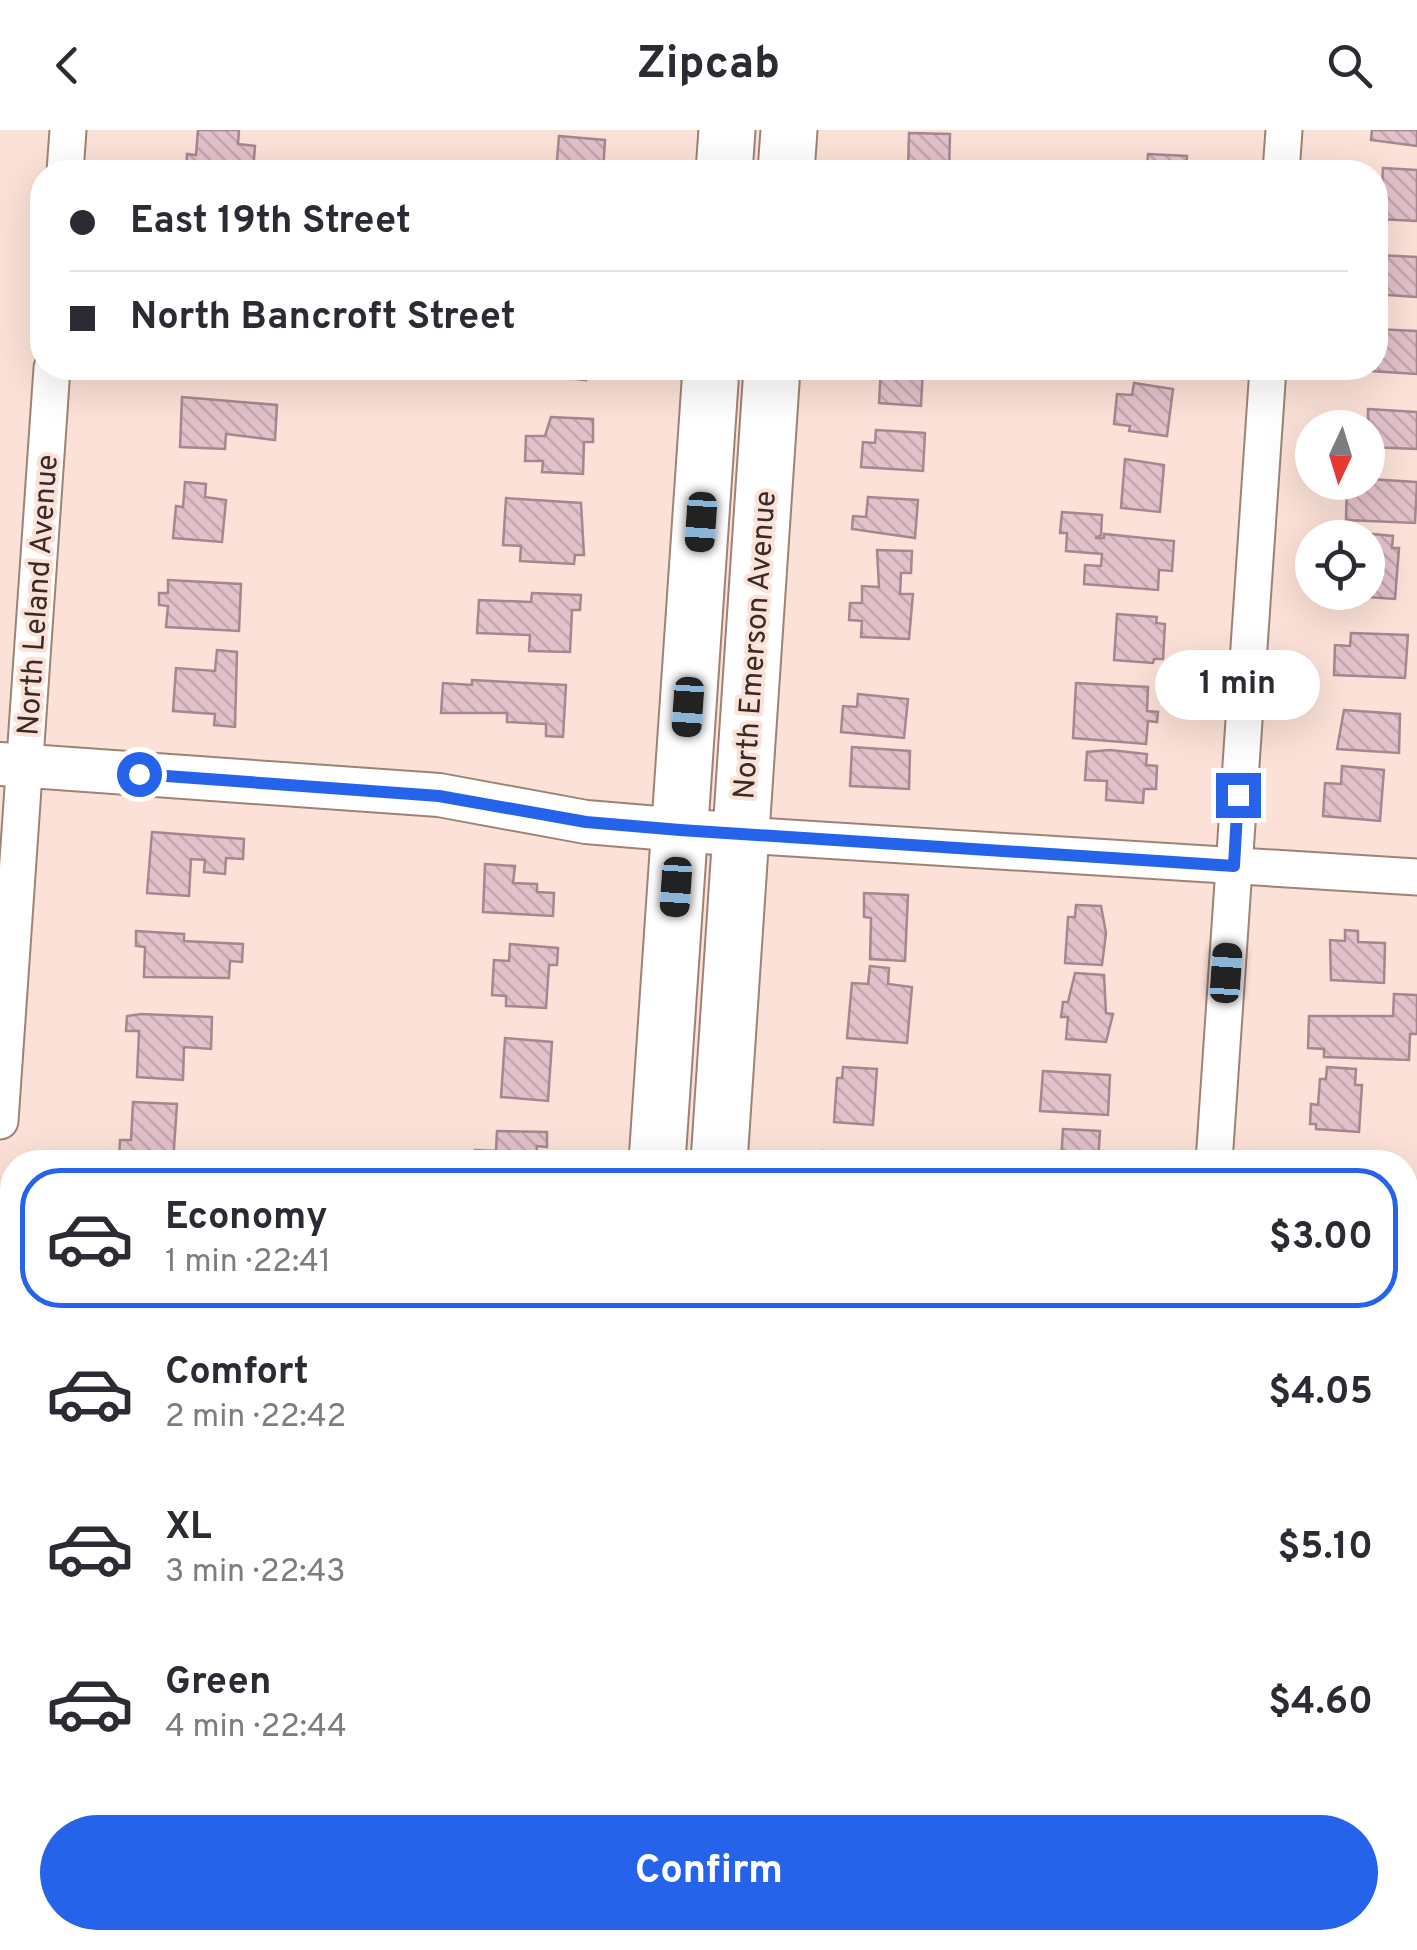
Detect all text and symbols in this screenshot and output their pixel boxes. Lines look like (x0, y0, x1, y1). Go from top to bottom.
text: Zipcab (637, 37, 780, 94)
icon: back (40, 38, 95, 93)
icon: search (1322, 38, 1377, 93)
text: East 19th Street (130, 198, 411, 247)
text: North Bancroft Street (130, 294, 516, 343)
north arrow (1295, 410, 1385, 500)
map controls (1295, 410, 1385, 610)
street label: North Leland Avenue (11, 453, 68, 737)
street label: North Emerson Avenue (727, 489, 786, 801)
car (684, 491, 718, 553)
button: locate (1295, 520, 1385, 610)
callout: 1 min (1156, 650, 1320, 720)
text: 1 min (1199, 665, 1276, 705)
car (671, 676, 705, 738)
route start (117, 752, 162, 797)
route end (1216, 773, 1261, 818)
car (659, 856, 693, 918)
car (1209, 942, 1243, 1004)
icon: car (45, 1193, 135, 1283)
text: Economy (165, 1194, 327, 1243)
text: $3.00 (1269, 1214, 1373, 1263)
text: 1 min · 22:41 (165, 1243, 331, 1283)
icon: car (45, 1348, 135, 1438)
text: Comfort (165, 1349, 309, 1398)
text: $4.05 (1268, 1369, 1373, 1418)
text: 2 min · 22:42 (165, 1398, 346, 1438)
icon: car (45, 1503, 135, 1593)
text: XL (165, 1504, 212, 1553)
text: $5.10 (1277, 1524, 1373, 1573)
text: 3 min · 22:43 (165, 1553, 346, 1593)
icon: car (45, 1658, 135, 1748)
text: Green (165, 1659, 271, 1708)
text: $4.60 (1268, 1679, 1373, 1728)
text: 4 min · 22:44 (165, 1708, 347, 1748)
button: Confirm (40, 1815, 1378, 1930)

